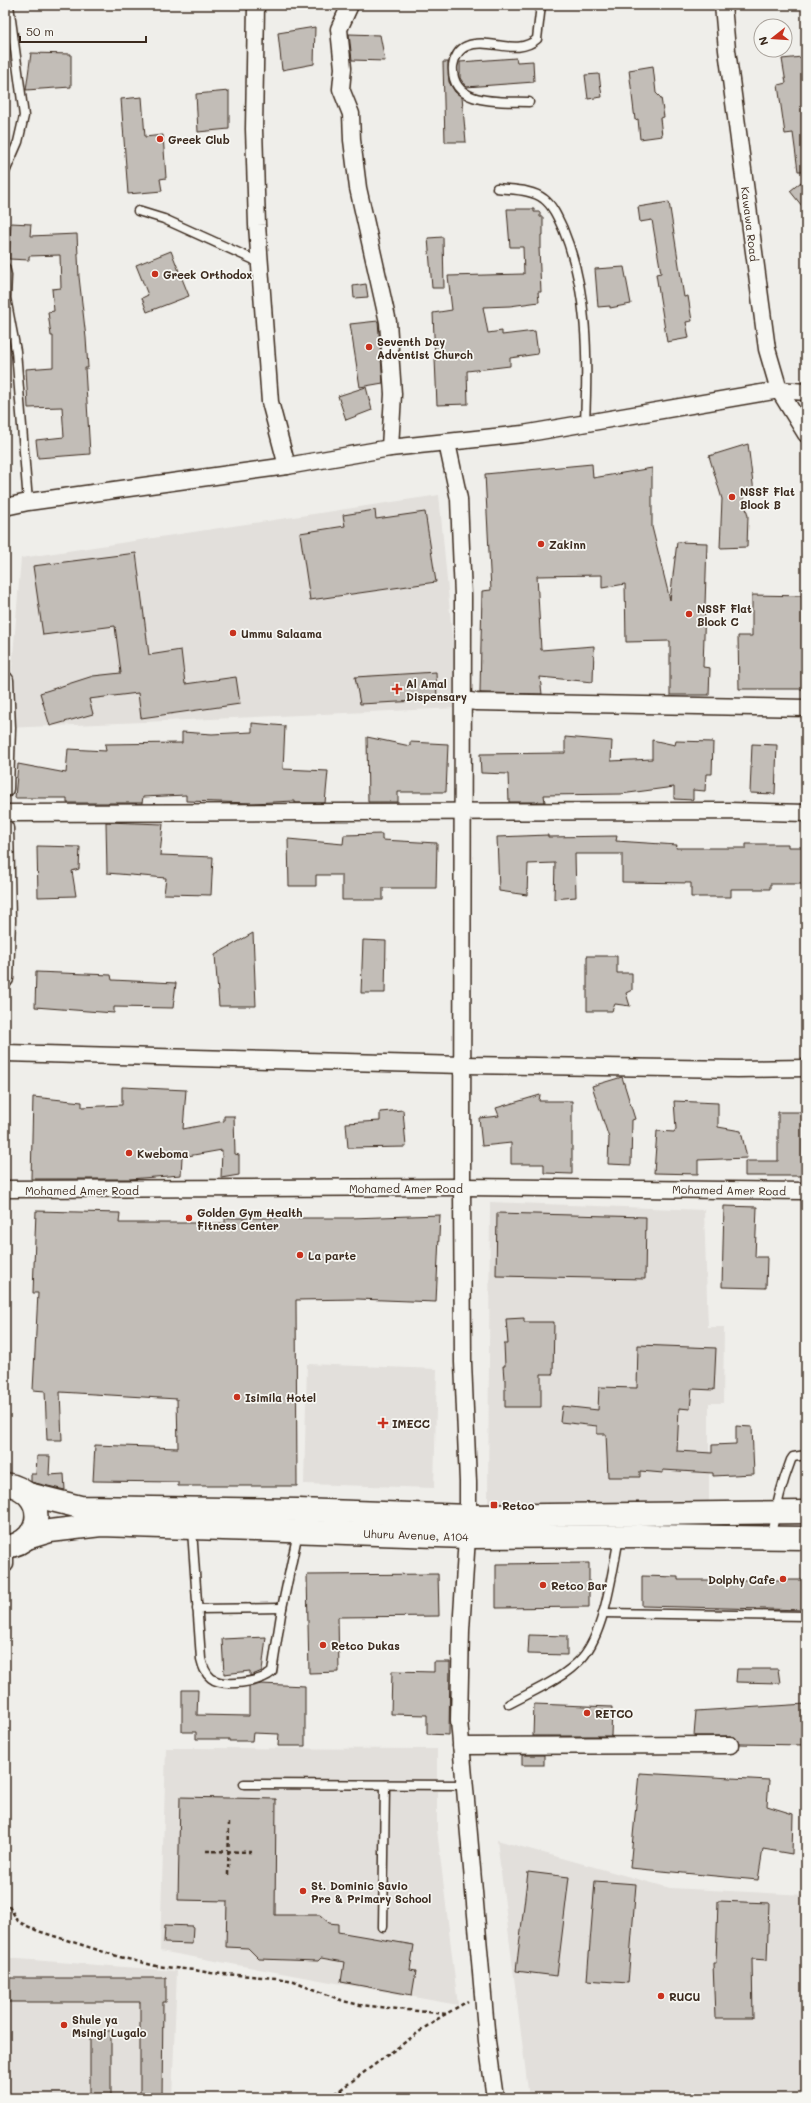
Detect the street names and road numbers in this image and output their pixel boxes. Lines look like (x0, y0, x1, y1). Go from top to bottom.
street label: Kawawa Road (738, 186, 762, 262)
street label: Mohamed Amer Road (349, 1181, 463, 1196)
street label: Mohamed Amer Road (672, 1182, 786, 1198)
street label: Mohamed Amer Road (25, 1183, 139, 1198)
street label: Uhuru Avenue, A104 (363, 1526, 469, 1544)

